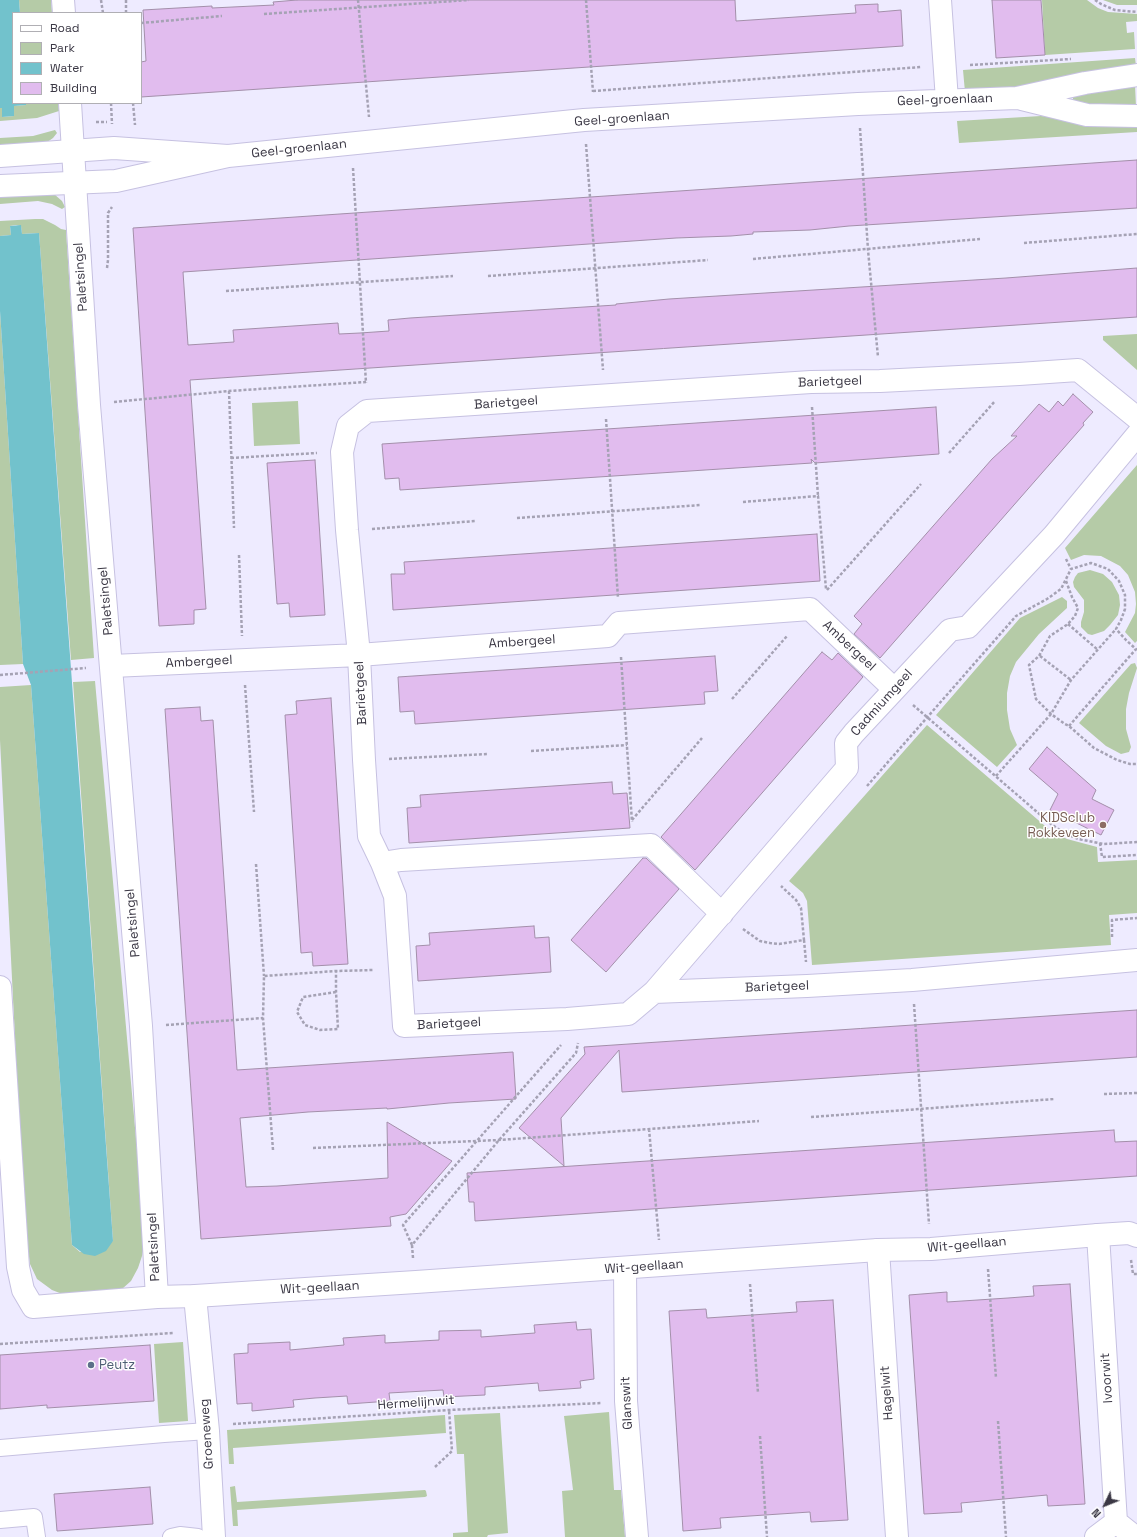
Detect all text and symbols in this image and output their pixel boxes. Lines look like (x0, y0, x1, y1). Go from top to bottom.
legend (12, 12, 142, 104)
text: Road (50, 20, 79, 36)
text: Park (50, 40, 75, 56)
text: Water (50, 60, 84, 76)
text: Building (50, 80, 97, 96)
street label: Geel-groenlaan (897, 91, 993, 109)
street label: Geel-groenlaan (574, 108, 670, 130)
street label: Geel-groenlaan (251, 136, 347, 162)
street label: Paletsingel (71, 242, 91, 312)
street label: Barietgeel (798, 373, 862, 391)
street label: Barietgeel (473, 393, 539, 413)
street label: Paletsingel (95, 566, 117, 636)
street label: Ambergeel (819, 617, 879, 675)
street label: Ambergeel (488, 632, 556, 652)
street label: Ambergeel (165, 652, 233, 672)
street label: Barietgeel (352, 661, 370, 725)
street label: Cadmiumgeel (848, 666, 916, 740)
place label: KIDSclub Rokkeveen (1028, 810, 1095, 841)
marker: KIDSclub Rokkeveen (1098, 820, 1108, 830)
street label: Paletsingel (122, 888, 144, 958)
street label: Barietgeel (745, 978, 809, 996)
street label: Barietgeel (417, 1015, 481, 1033)
street label: Paletsingel (144, 1212, 164, 1282)
street label: Wit-geellaan (927, 1234, 1007, 1256)
street label: Wit-geellaan (604, 1256, 684, 1278)
street label: Wit-geellaan (280, 1278, 360, 1298)
street label: Ivoorwit (1097, 1352, 1117, 1404)
place label: Peutz (99, 1357, 135, 1373)
marker: Peutz (86, 1360, 96, 1370)
street label: Hagelwit (877, 1365, 897, 1421)
street label: Glanswit (618, 1376, 636, 1430)
street label: Hermelijnwit (377, 1393, 455, 1413)
street label: Groeneweg (197, 1398, 217, 1470)
north arrow (1085, 1485, 1125, 1525)
text: N (1089, 1506, 1104, 1521)

